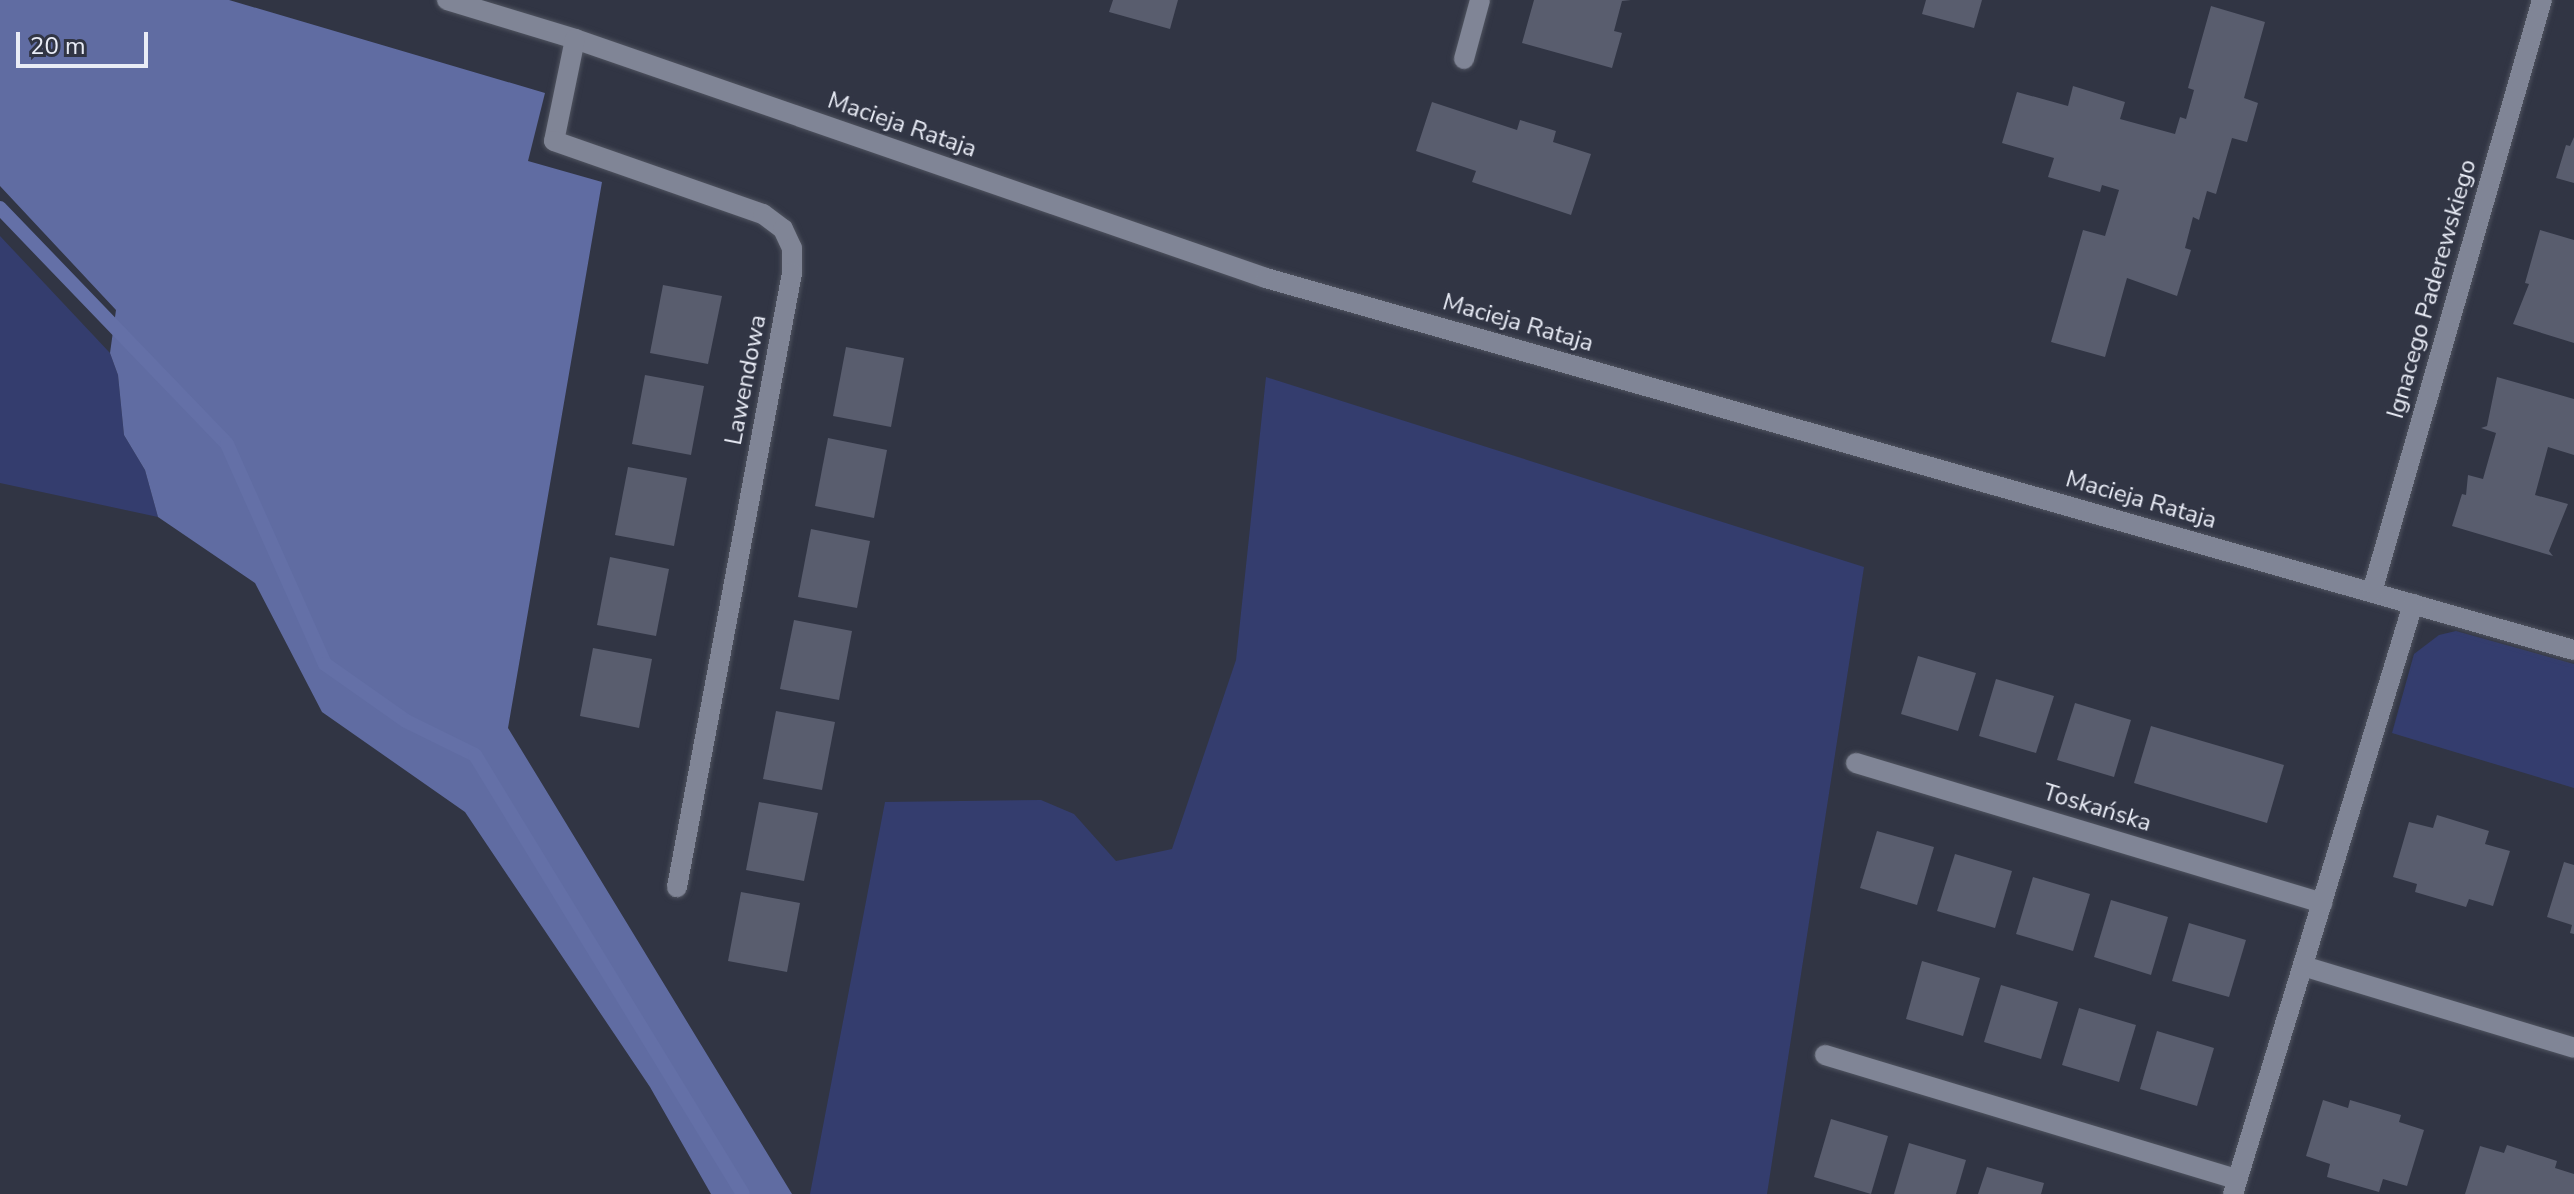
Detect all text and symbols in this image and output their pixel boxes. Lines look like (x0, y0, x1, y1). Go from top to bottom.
scale bar (20, 16, 152, 66)
text: 20 m (30, 30, 86, 62)
street label: Macieja Rataja (824, 86, 980, 164)
street label: Ignacego Paderewskiego (2381, 156, 2483, 422)
street label: Macieja Rataja (1439, 288, 1597, 358)
street label: Lawendowa (719, 313, 773, 447)
street label: Macieja Rataja (2062, 465, 2220, 535)
street label: Toskańska (2039, 778, 2155, 838)

